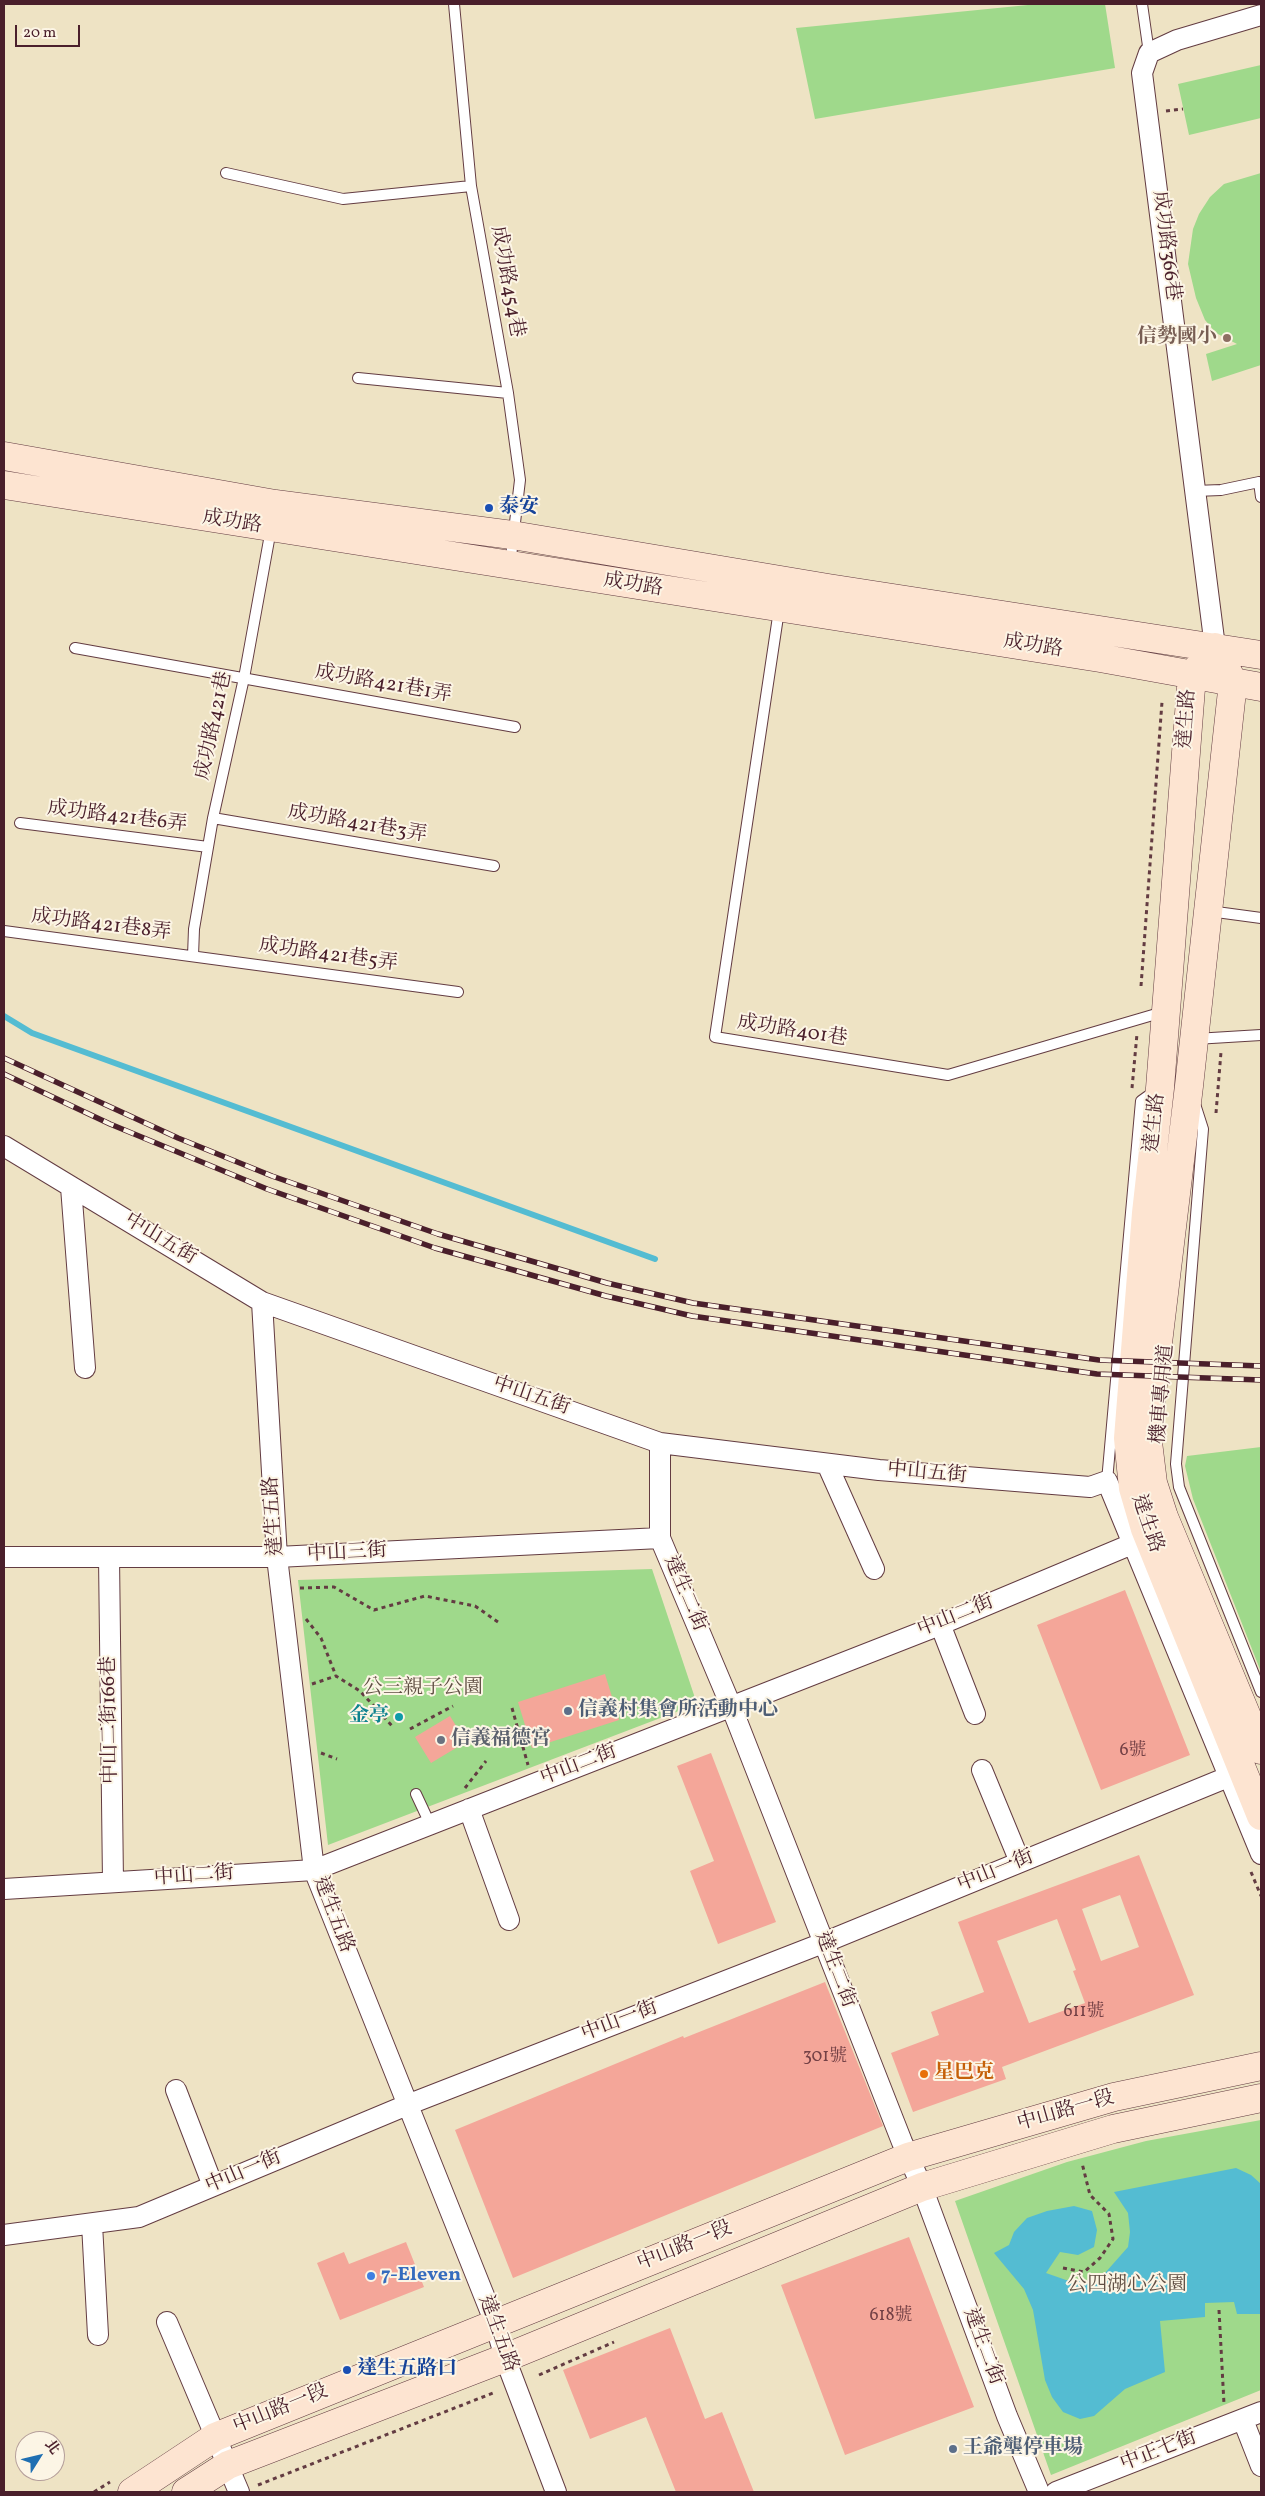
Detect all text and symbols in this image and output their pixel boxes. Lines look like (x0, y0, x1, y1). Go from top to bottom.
scale bar (18, 15, 82, 47)
text: 20 m (23, 23, 56, 44)
street label: 成功路366巷 (1146, 190, 1184, 302)
street label: 成功路454巷 (484, 224, 528, 340)
place label: 信勢國小 (1137, 326, 1217, 350)
marker: 信勢國小 (1221, 332, 1233, 344)
place label: 泰安 (499, 496, 539, 520)
marker: 泰安 (483, 502, 495, 514)
street label: 成功路 (200, 506, 264, 540)
street label: 成功路 (601, 569, 665, 603)
street label: 成功路 (1001, 630, 1065, 664)
street label: 成功路421巷1弄 (313, 661, 453, 709)
street label: 成功路421巷 (192, 669, 238, 783)
street label: 達生路 (1174, 688, 1202, 750)
street label: 成功路421巷6弄 (46, 798, 188, 838)
street label: 成功路421巷3弄 (286, 801, 428, 849)
street label: 成功路421巷8弄 (30, 906, 172, 946)
street label: 成功路421巷5弄 (257, 934, 399, 978)
street label: 成功路401巷 (735, 1011, 849, 1053)
street label: 達生路 (1141, 1092, 1171, 1154)
street label: 中山五街 (120, 1209, 200, 1271)
street label: 機車專用道 (1148, 1343, 1180, 1445)
street label: 中山五街 (489, 1373, 573, 1421)
street label: 中山五街 (886, 1459, 968, 1489)
street label: 達生五路 (260, 1475, 290, 1557)
street label: 達生路 (1125, 1492, 1167, 1556)
street label: 中山三街 (306, 1540, 388, 1568)
street label: 達生二街 (657, 1552, 711, 1636)
street label: 中山二街 (914, 1591, 998, 1643)
street label: 中山二街166巷 (98, 1656, 124, 1784)
park label: 公三親子公園 (363, 1677, 483, 1701)
place label: 信義村集會所活動中心 (578, 1699, 778, 1723)
place label: 金亭 (349, 1705, 389, 1729)
marker: 信義村集會所活動中心 (562, 1705, 574, 1717)
marker: 金亭 (393, 1711, 405, 1723)
place label: 信義福德宮 (451, 1728, 551, 1752)
marker: 信義福德宮 (435, 1734, 447, 1746)
street label: 中山二街 (537, 1740, 621, 1792)
house number: 6號 (1119, 1741, 1147, 1763)
street label: 中山一街 (954, 1846, 1038, 1898)
street label: 中山二街 (153, 1862, 235, 1892)
street label: 達生五路 (306, 1873, 358, 1957)
street label: 達生二街 (808, 1928, 860, 2012)
street label: 中山一街 (578, 1996, 662, 2048)
house number: 611號 (1063, 2002, 1105, 2024)
house number: 301號 (803, 2047, 847, 2069)
place label: 星巴克 (934, 2062, 994, 2086)
marker: 星巴克 (918, 2068, 930, 2080)
street label: 中山路一段 (1015, 2087, 1117, 2137)
street label: 中山一街 (202, 2146, 286, 2200)
street label: 中山路一段 (634, 2217, 736, 2277)
place label: 7-Eleven (381, 2264, 461, 2288)
marker: 7-Eleven (365, 2270, 377, 2282)
park label: 公四湖心公園 (1067, 2274, 1187, 2298)
street label: 達生五路 (472, 2292, 522, 2376)
street label: 達生二街 (957, 2305, 1007, 2389)
house number: 618號 (869, 2306, 913, 2328)
place label: 達生五路口 (357, 2358, 457, 2382)
marker: 達生五路口 (341, 2364, 353, 2376)
street label: 中山路一段 (230, 2380, 332, 2440)
street label: 中正七街 (1117, 2426, 1201, 2478)
north arrow (15, 2431, 65, 2481)
text: 北 (40, 2436, 64, 2459)
place label: 王爺壟停車場 (963, 2437, 1083, 2461)
marker: 王爺壟停車場 (947, 2443, 959, 2455)

